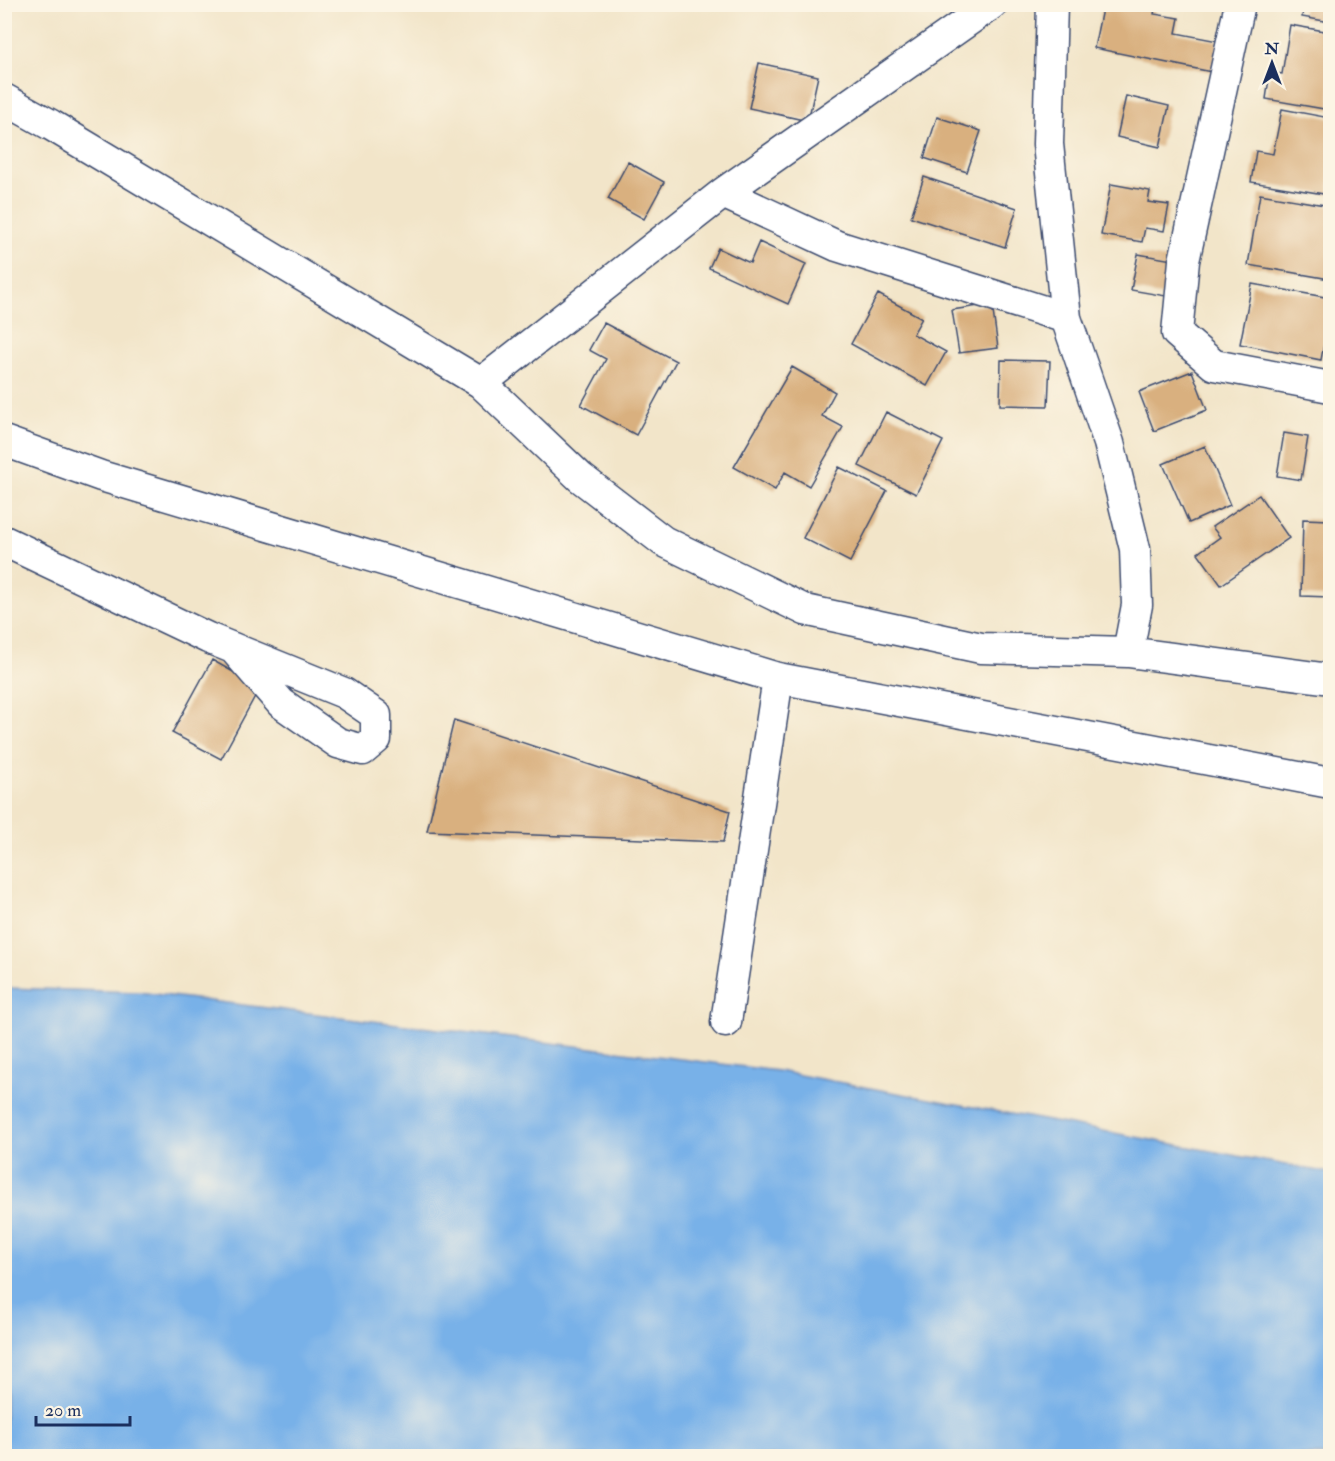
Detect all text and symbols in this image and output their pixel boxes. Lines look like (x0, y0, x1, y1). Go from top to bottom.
north arrow (1242, 33, 1302, 93)
text: N (1264, 39, 1280, 59)
scale bar (36, 1389, 130, 1427)
text: 20 m (45, 1399, 81, 1422)

